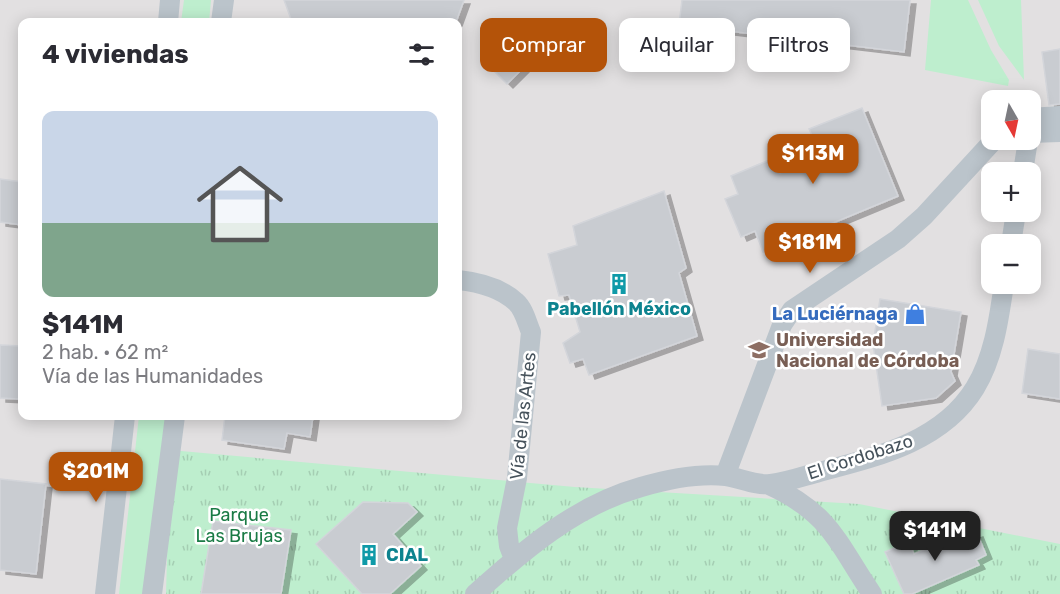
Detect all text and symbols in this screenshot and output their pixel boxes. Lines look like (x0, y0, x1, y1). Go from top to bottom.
chip: Comprar (480, 18, 607, 72)
chip: Alquilar (619, 18, 735, 72)
chip: Filtros (747, 18, 850, 72)
icon: filters (405, 38, 438, 71)
text: 4 viviendas (42, 39, 189, 70)
north arrow (981, 90, 1041, 150)
map controls (981, 90, 1041, 294)
pin: $113M (771, 134, 855, 185)
text: $113M (782, 141, 844, 165)
icon: home (186, 150, 294, 258)
button: + (981, 162, 1041, 222)
pin: $181M (768, 223, 852, 274)
text: $181M (778, 230, 842, 254)
button: − (981, 234, 1041, 294)
building icon: Pabellón México (607, 272, 631, 296)
place label: Pabellón México (547, 298, 691, 320)
shop icon: La Luciérnaga (903, 302, 927, 326)
place label: La Luciérnaga (772, 303, 898, 325)
text: $141M (42, 309, 124, 340)
place label: Universidad Nacional de Córdoba (776, 329, 959, 372)
school or university icon: Universidad Nacional de Córdoba (747, 338, 771, 362)
text: 2 hab. · 62 m² (42, 340, 168, 364)
street label: Vía de las Artes (505, 351, 541, 481)
text: Vía de las Humanidades (42, 364, 263, 388)
street label: El Cordobazo (804, 430, 916, 484)
pin: $201M (54, 452, 138, 503)
text: $201M (63, 459, 129, 483)
park label: Parque Las Brujas (195, 504, 283, 547)
pin: $141M (893, 511, 977, 562)
text: $141M (904, 518, 966, 542)
building icon: CIAL (357, 543, 381, 567)
place label: CIAL (386, 544, 428, 566)

